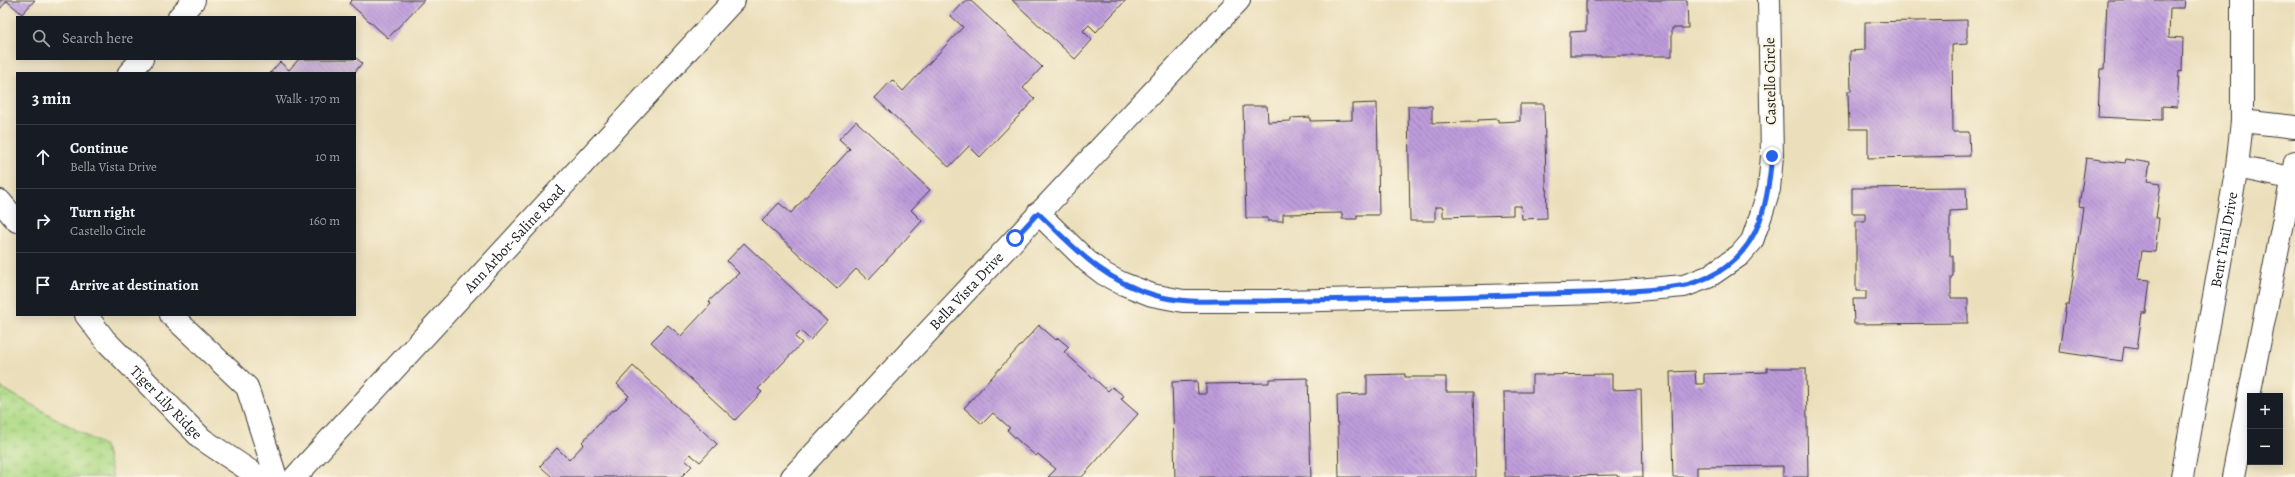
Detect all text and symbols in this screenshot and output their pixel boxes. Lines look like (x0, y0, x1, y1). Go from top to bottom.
search box (16, 16, 356, 60)
icon: search (30, 27, 52, 49)
text: Search here (62, 28, 133, 48)
street label: Castello Circle (1759, 37, 1781, 125)
text: 3 min (32, 87, 71, 110)
text: Walk · 170 m (275, 90, 340, 107)
text: Continue (70, 138, 128, 158)
icon: ahead (32, 146, 54, 168)
route end (1763, 147, 1781, 165)
text: 10 m (315, 148, 340, 165)
text: Bella Vista Drive (70, 158, 157, 175)
street label: Ann Arbor-Saline Road (459, 180, 570, 298)
street label: Bent Trail Drive (2206, 190, 2242, 289)
text: Turn right (70, 202, 135, 222)
icon: right (32, 210, 54, 232)
text: 160 m (309, 212, 340, 229)
text: Castello Circle (70, 222, 146, 239)
route start (1006, 229, 1024, 247)
street label: Bella Vista Drive (925, 247, 1008, 334)
icon: arrive (32, 274, 54, 296)
text: Arrive at destination (70, 275, 199, 295)
street label: Tiger Lily Ridge (126, 361, 207, 444)
map controls (2247, 393, 2283, 465)
button: + (2247, 393, 2283, 429)
button: − (2247, 429, 2283, 465)

